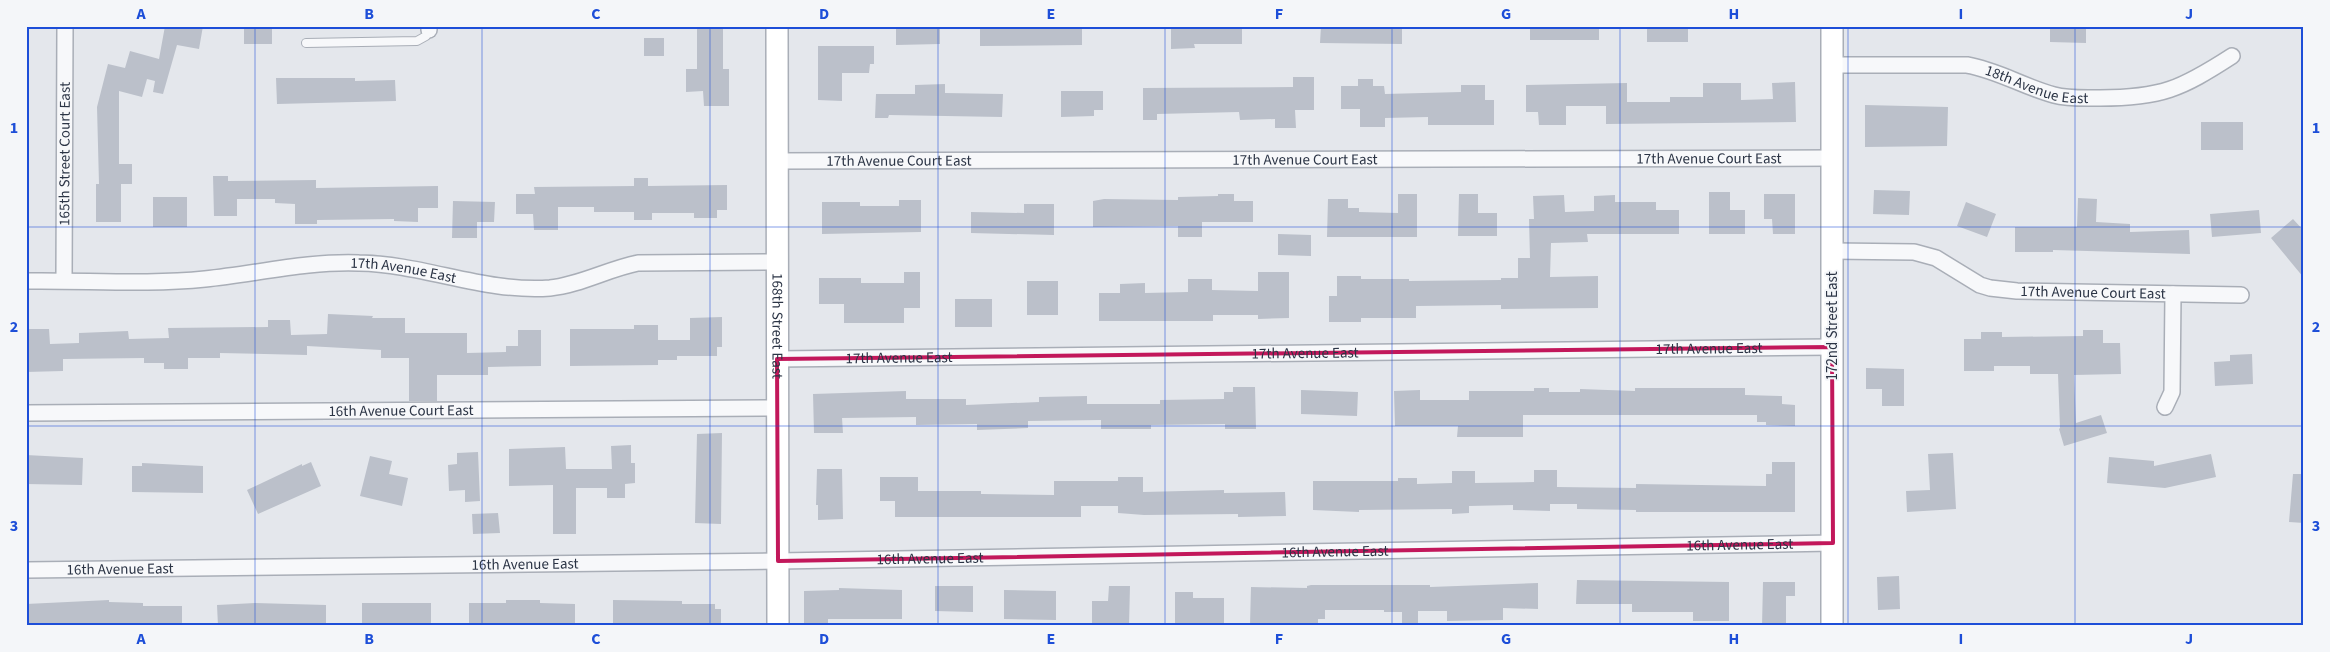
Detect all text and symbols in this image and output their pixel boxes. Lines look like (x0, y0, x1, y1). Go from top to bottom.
text: A (135, 3, 146, 25)
text: B (364, 3, 374, 25)
text: C (591, 3, 601, 25)
text: D (819, 3, 829, 25)
text: E (1047, 3, 1055, 25)
text: F (1275, 3, 1283, 25)
text: G (1501, 3, 1511, 25)
text: H (1729, 3, 1739, 25)
text: I (1959, 3, 1963, 25)
text: J (2185, 3, 2193, 25)
street label: 18th Avenue East (1982, 60, 2088, 109)
street label: 165th Street Court East (54, 82, 76, 226)
text: 1 (10, 117, 18, 139)
text: 1 (2312, 117, 2320, 139)
street label: 17th Avenue Court East (1636, 148, 1782, 170)
street label: 17th Avenue Court East (1232, 149, 1378, 171)
street label: 17th Avenue Court East (826, 150, 972, 172)
street label: 17th Avenue East (350, 253, 458, 289)
street label: 172nd Street East (1822, 272, 1843, 381)
street label: 168th Street East (766, 273, 788, 379)
street label: 17th Avenue Court East (2020, 281, 2166, 305)
text: 2 (10, 316, 18, 338)
text: 2 (2312, 316, 2320, 338)
street label: 17th Avenue East (1655, 338, 1763, 360)
street label: 17th Avenue East (1251, 342, 1359, 365)
street label: 17th Avenue East (845, 347, 953, 369)
street label: 16th Avenue Court East (328, 400, 474, 422)
text: 3 (10, 515, 18, 537)
text: 3 (2312, 515, 2320, 537)
street label: 16th Avenue East (1686, 534, 1794, 557)
street label: 16th Avenue East (1281, 541, 1389, 563)
street label: 16th Avenue East (876, 547, 984, 570)
street label: 16th Avenue East (471, 553, 579, 576)
street label: 16th Avenue East (66, 558, 174, 581)
text: A (135, 628, 146, 650)
text: B (364, 628, 374, 650)
text: C (591, 628, 601, 650)
text: D (819, 628, 829, 650)
text: E (1047, 628, 1055, 650)
text: F (1275, 628, 1283, 650)
text: G (1501, 628, 1511, 650)
text: H (1729, 628, 1739, 650)
text: I (1959, 628, 1963, 650)
text: J (2185, 628, 2193, 650)

